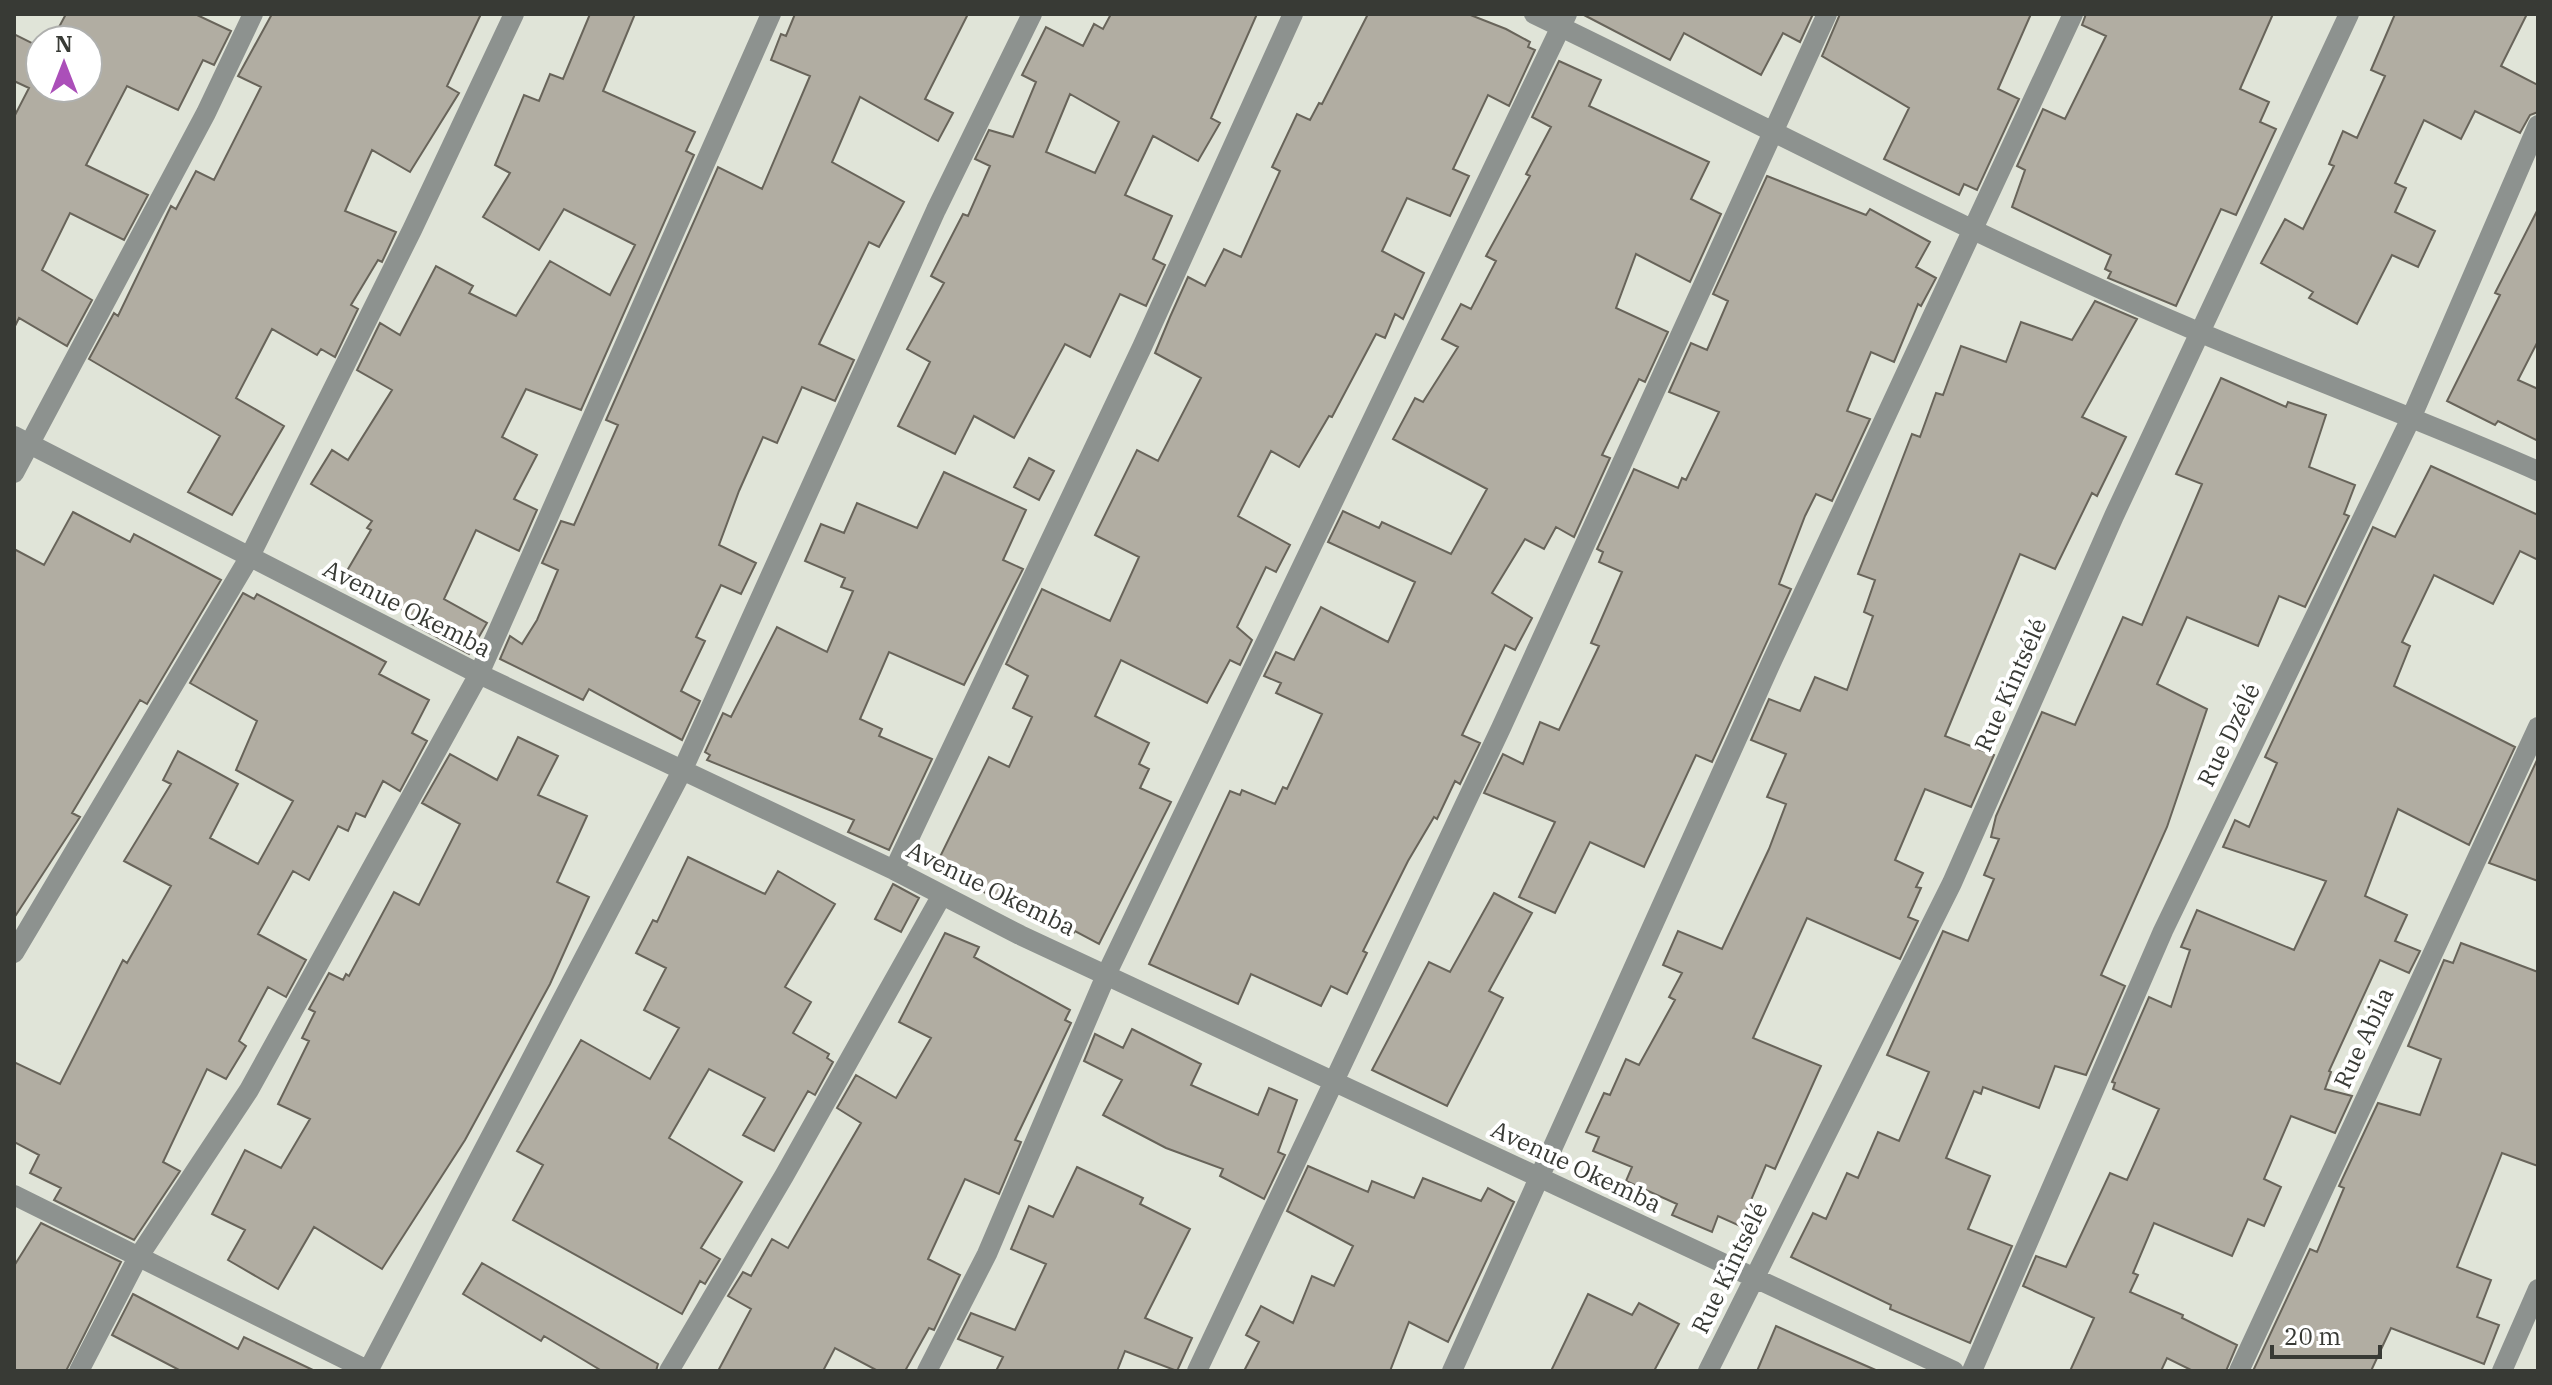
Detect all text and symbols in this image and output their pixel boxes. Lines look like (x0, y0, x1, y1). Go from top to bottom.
north arrow (24, 24, 104, 104)
text: N (55, 29, 73, 58)
street label: Avenue Okemba (318, 552, 497, 664)
street label: Rue Kintsélé (1967, 613, 2054, 756)
street label: Rue Dzélé (2189, 678, 2267, 792)
street label: Avenue Okemba (902, 833, 1081, 943)
street label: Rue Abila (2326, 982, 2400, 1093)
street label: Avenue Okemba (1486, 1113, 1667, 1220)
street label: Rue Kintsélé (1684, 1197, 1775, 1339)
scale bar (2272, 1309, 2380, 1359)
text: 20 m (2284, 1320, 2341, 1352)

